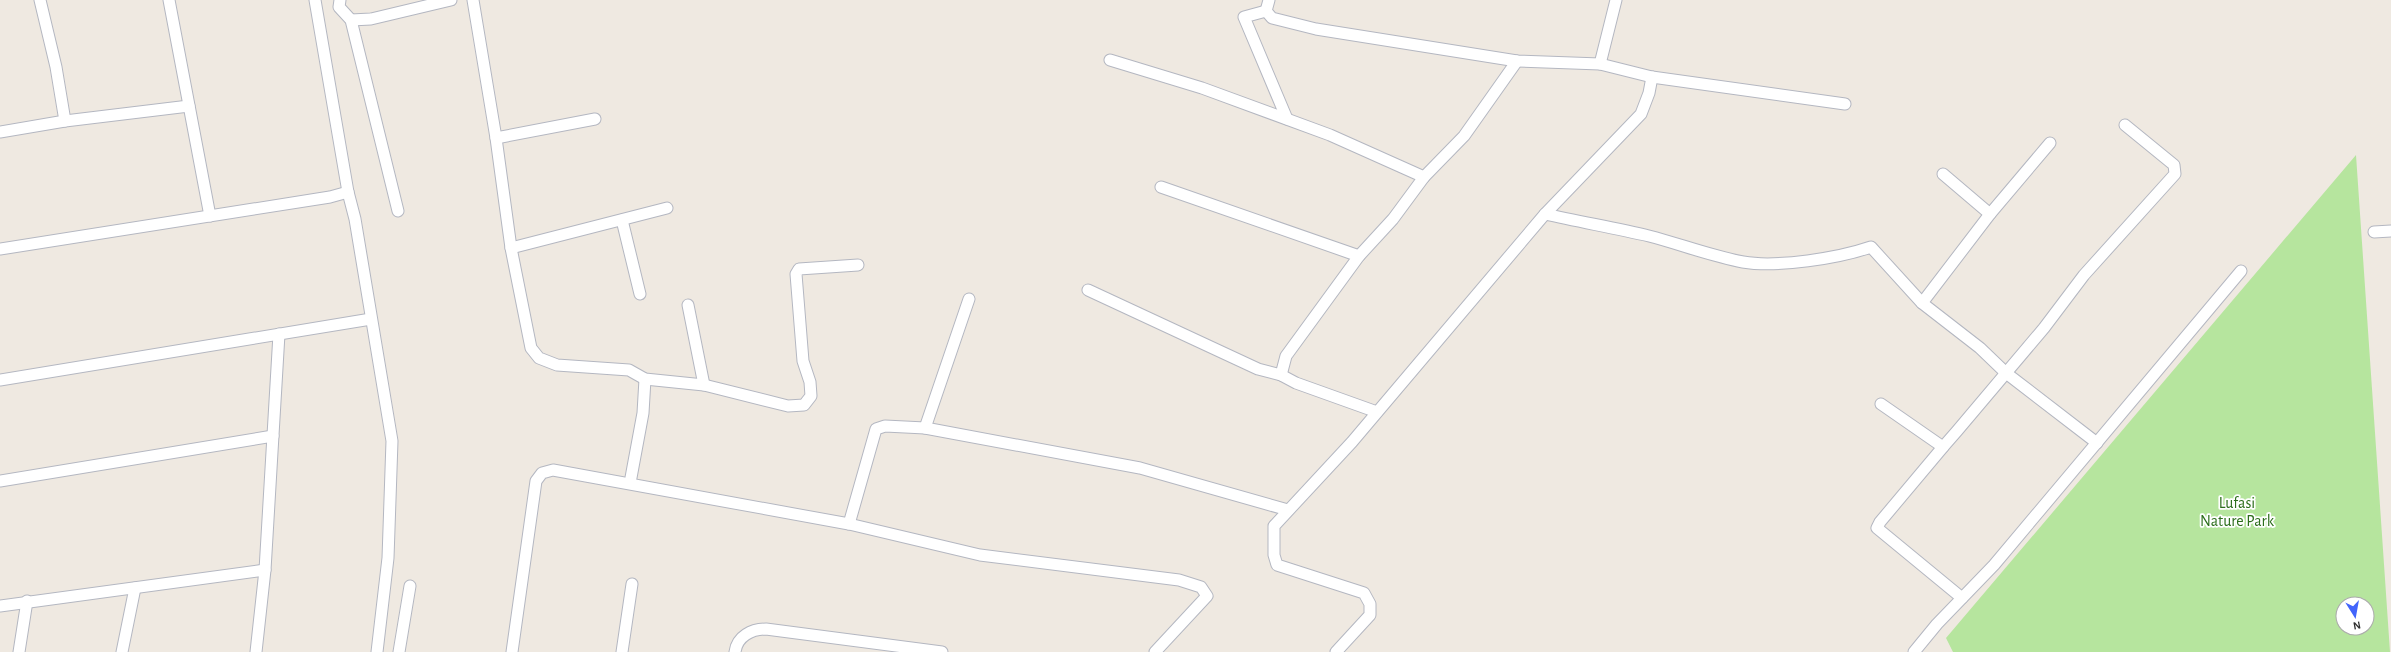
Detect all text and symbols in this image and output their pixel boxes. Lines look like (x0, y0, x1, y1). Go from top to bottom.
park label: Lufasi Nature Park (2200, 495, 2275, 529)
north arrow (2335, 596, 2375, 636)
text: N (2352, 619, 2362, 631)

